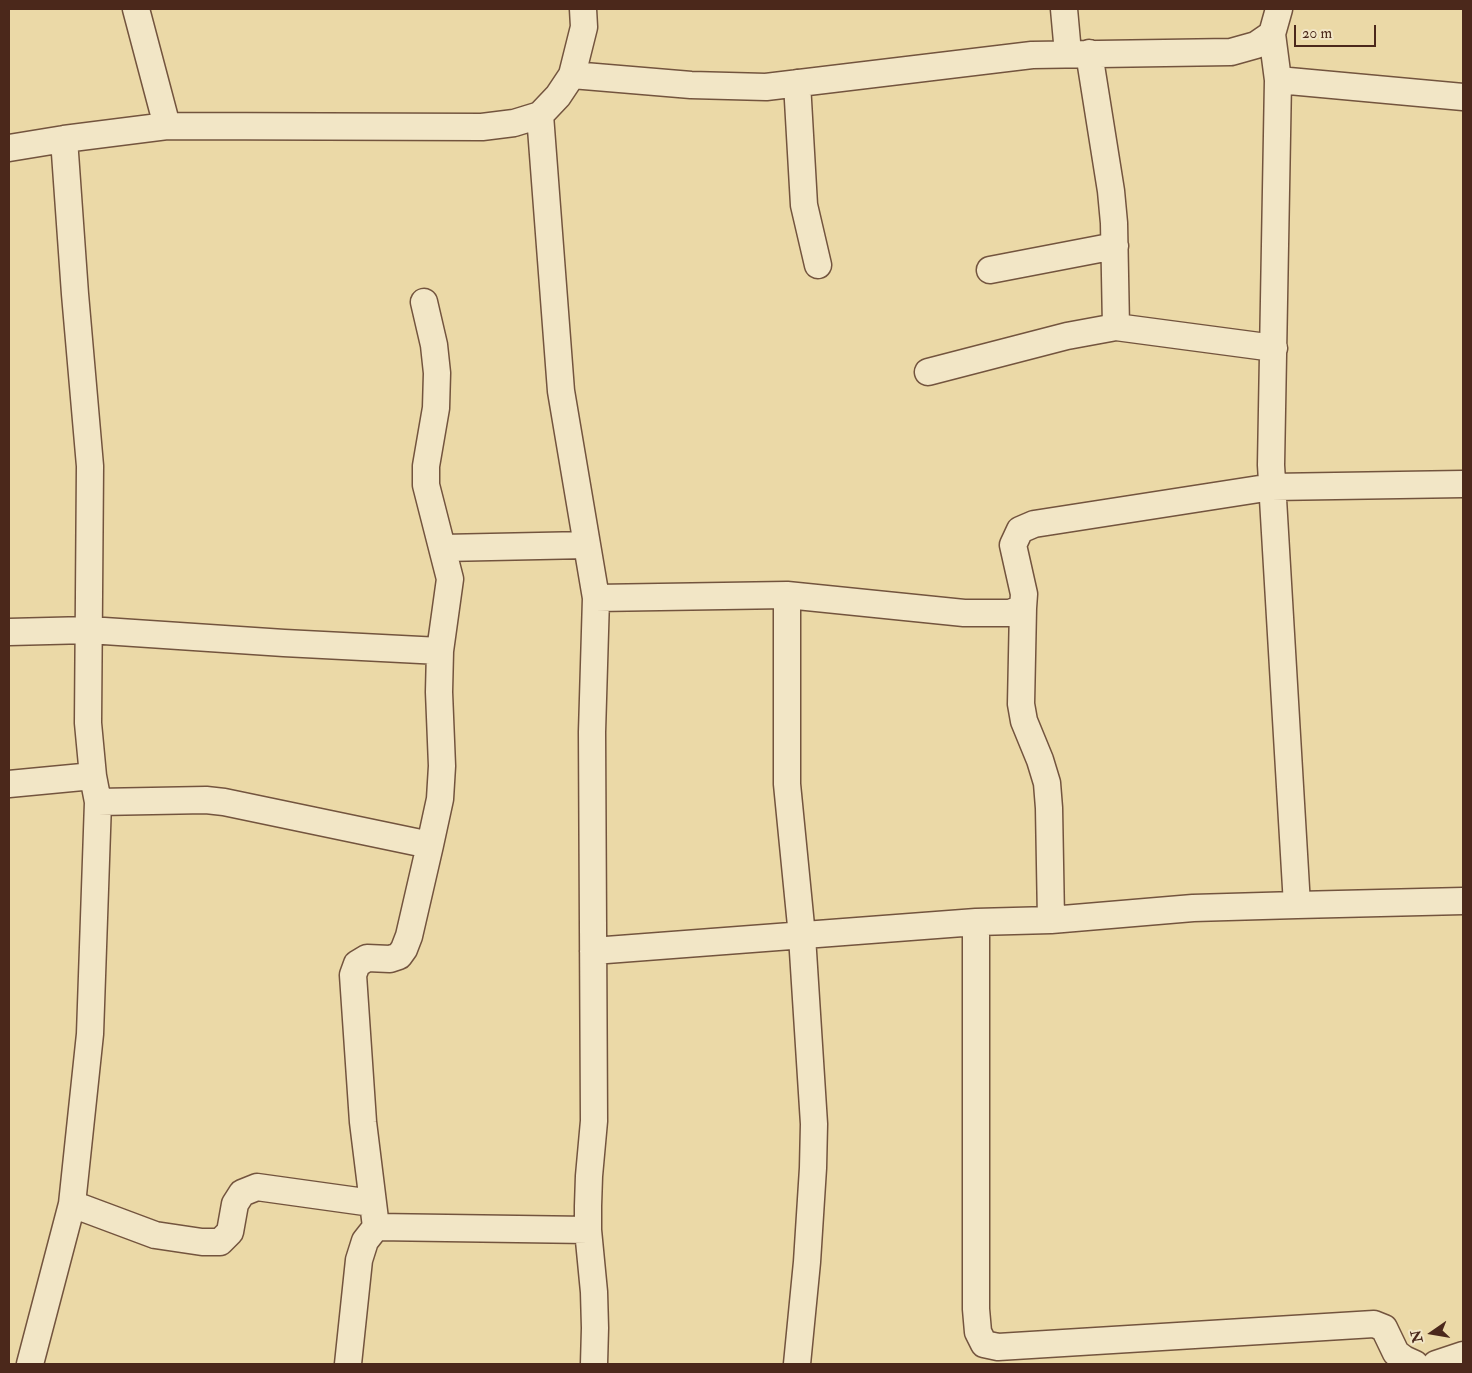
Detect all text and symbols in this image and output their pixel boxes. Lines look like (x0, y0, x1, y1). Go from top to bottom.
scale bar (1297, 15, 1380, 47)
text: 20 m (1302, 24, 1332, 43)
north arrow (1407, 1308, 1457, 1358)
text: N (1407, 1328, 1427, 1345)

